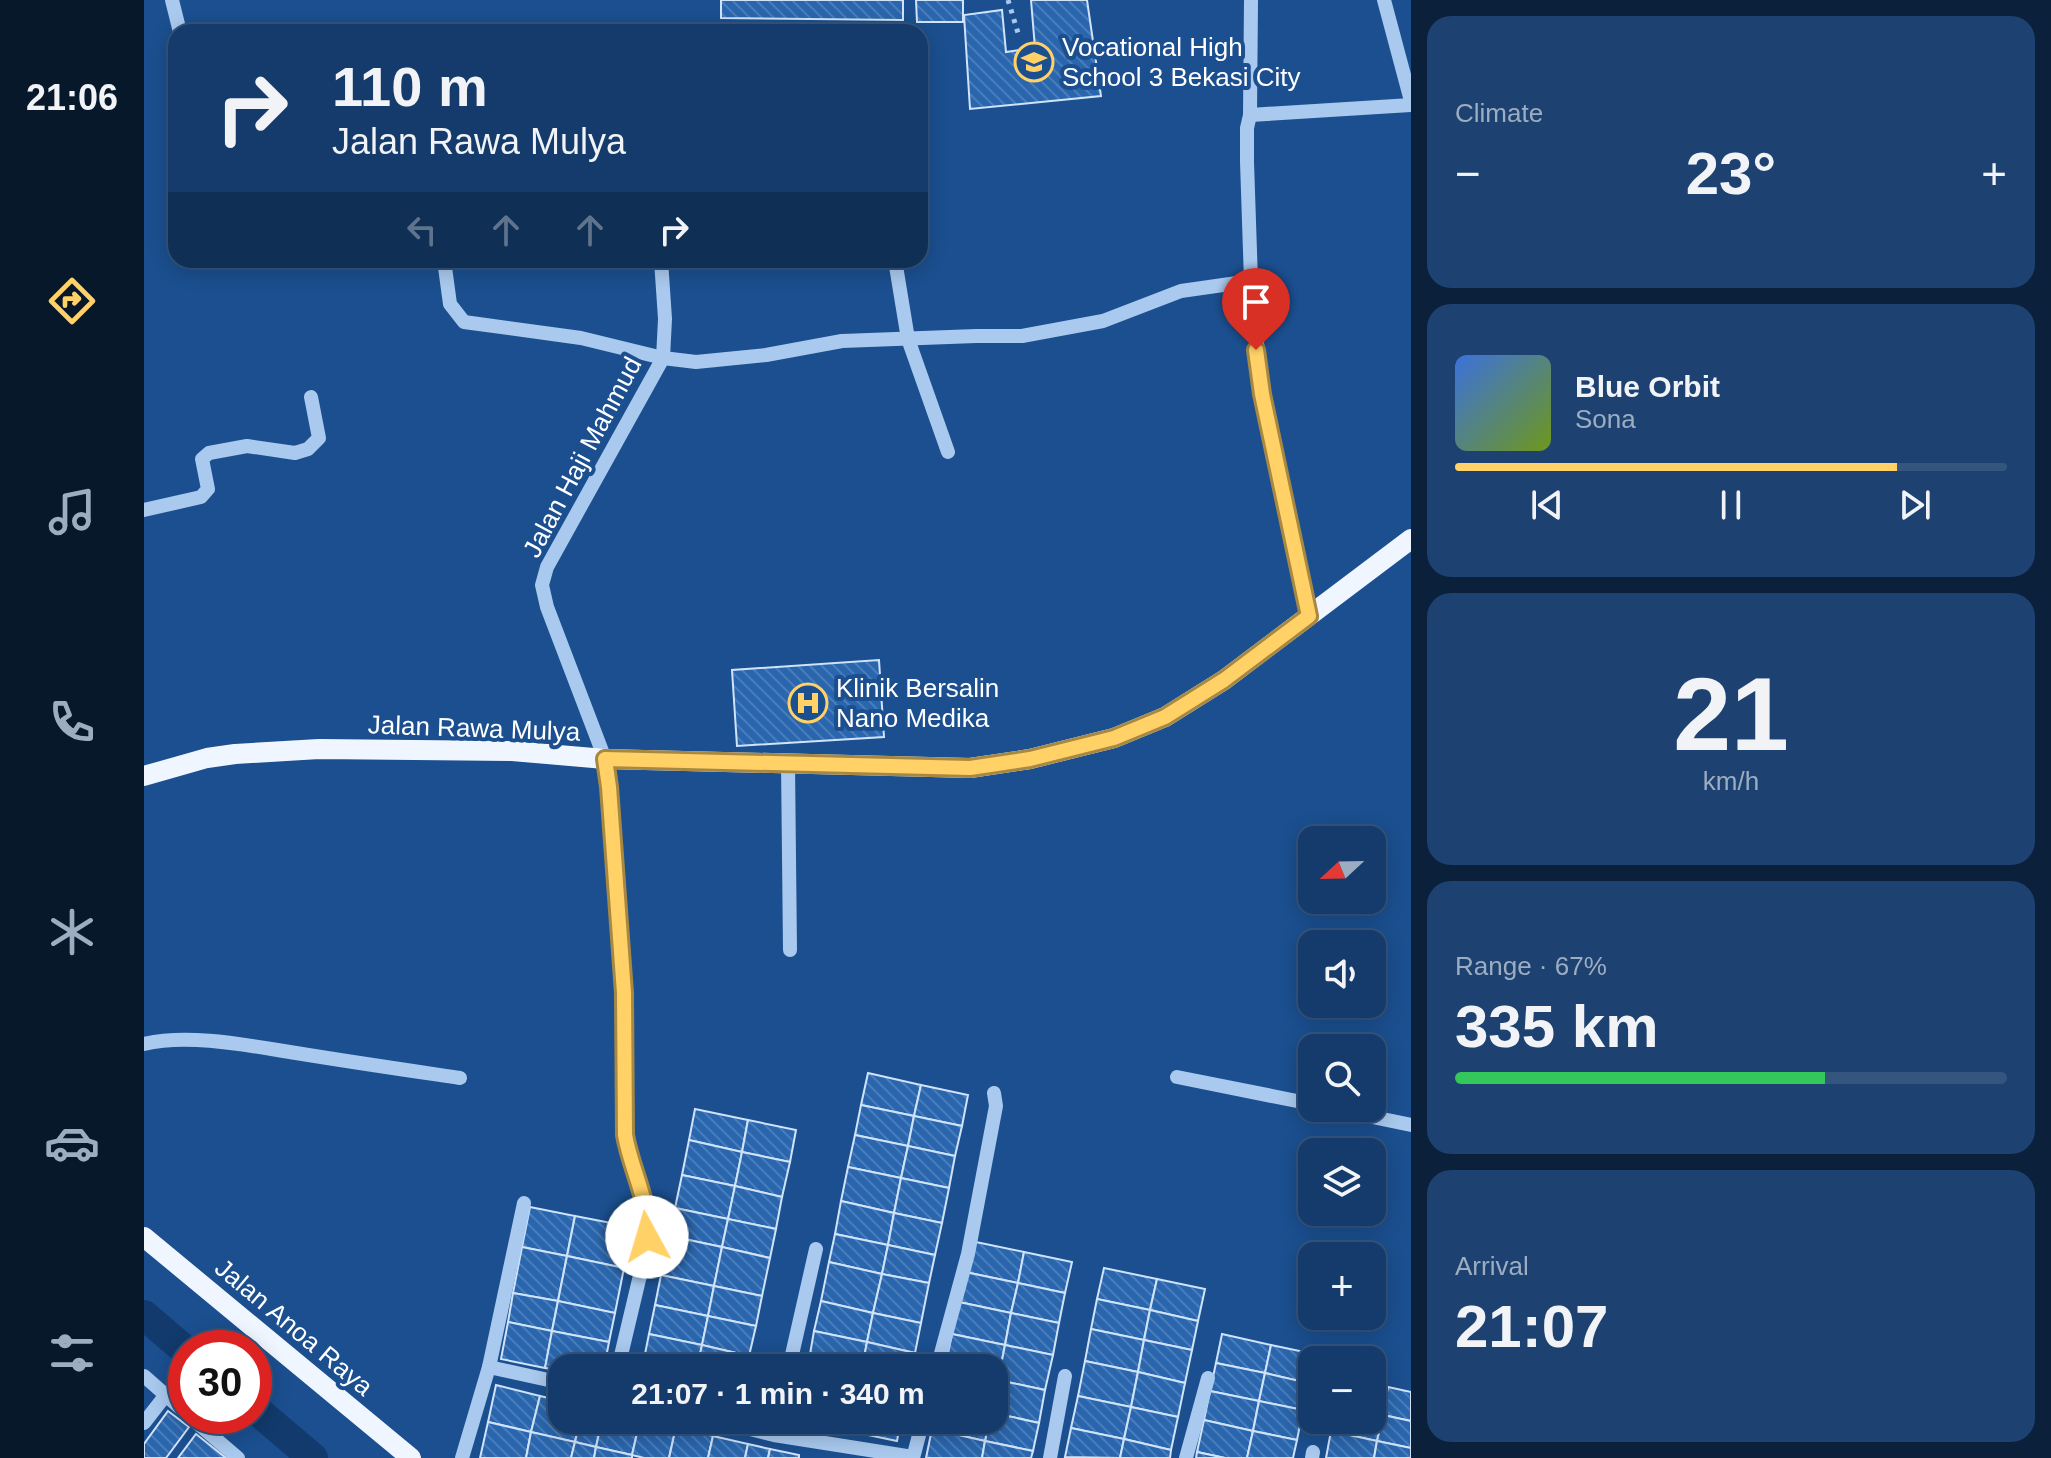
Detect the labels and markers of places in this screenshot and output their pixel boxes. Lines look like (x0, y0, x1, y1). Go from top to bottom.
place label: Vocational High School 3 Bekasi City (1062, 32, 1300, 92)
school or university icon: Vocational High School 3 Bekasi City (1013, 41, 1055, 83)
pin (1222, 268, 1290, 350)
place label: Klinik Bersalin Nano Medika (836, 673, 999, 733)
hospital icon: Klinik Bersalin Nano Medika (787, 682, 829, 724)

